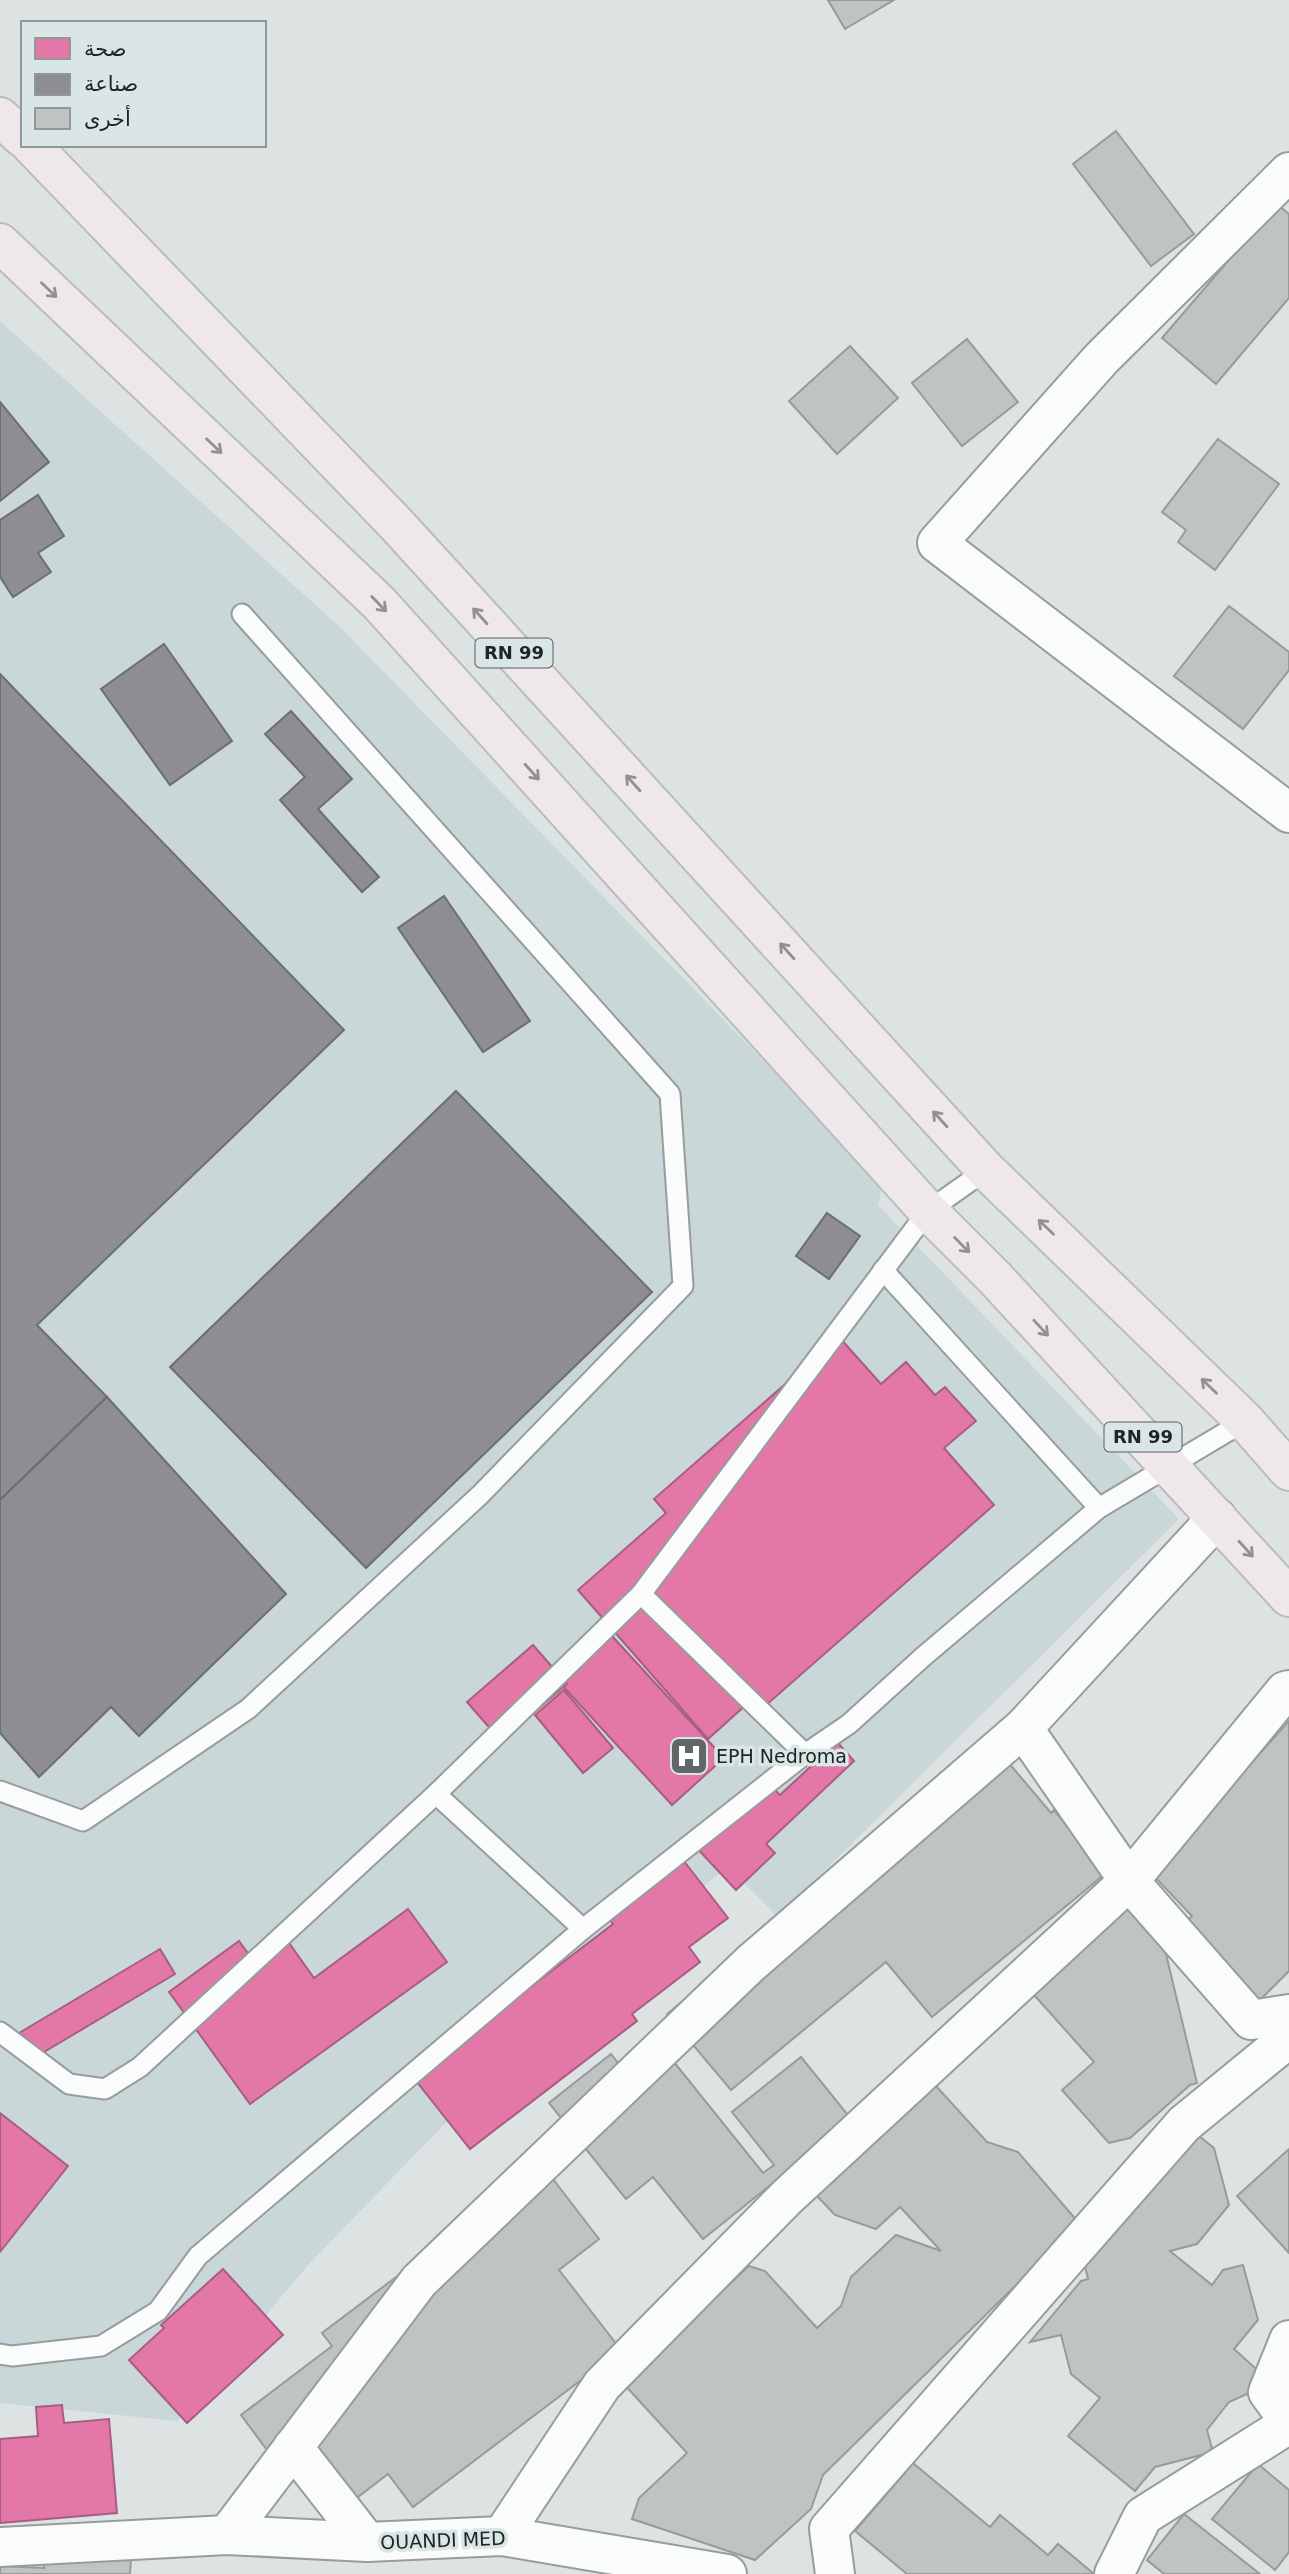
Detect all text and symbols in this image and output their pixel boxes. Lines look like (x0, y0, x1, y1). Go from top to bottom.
legend (21, 21, 266, 147)
text: صحة (84, 37, 127, 61)
text: صناعة (84, 72, 138, 96)
text: أخرى (84, 105, 131, 131)
one-way arrow (41, 281, 58, 298)
one-way arrow (205, 438, 222, 455)
one-way arrow (370, 595, 387, 612)
one-way arrow (472, 607, 488, 625)
road number: RN 99 (476, 638, 552, 668)
one-way arrow (523, 763, 540, 780)
one-way arrow (626, 775, 642, 793)
one-way arrow (779, 942, 795, 960)
one-way arrow (932, 1111, 949, 1128)
one-way arrow (1037, 1219, 1054, 1236)
one-way arrow (953, 1236, 970, 1253)
one-way arrow (1033, 1319, 1050, 1336)
one-way arrow (1201, 1378, 1218, 1395)
road number: RN 99 (1104, 1422, 1182, 1452)
one-way arrow (1237, 1540, 1254, 1557)
hospital icon: EPH Nedroma (668, 1735, 710, 1777)
place label: EPH Nedroma (716, 1745, 847, 1767)
street label: OUANDI MED (380, 2527, 506, 2553)

